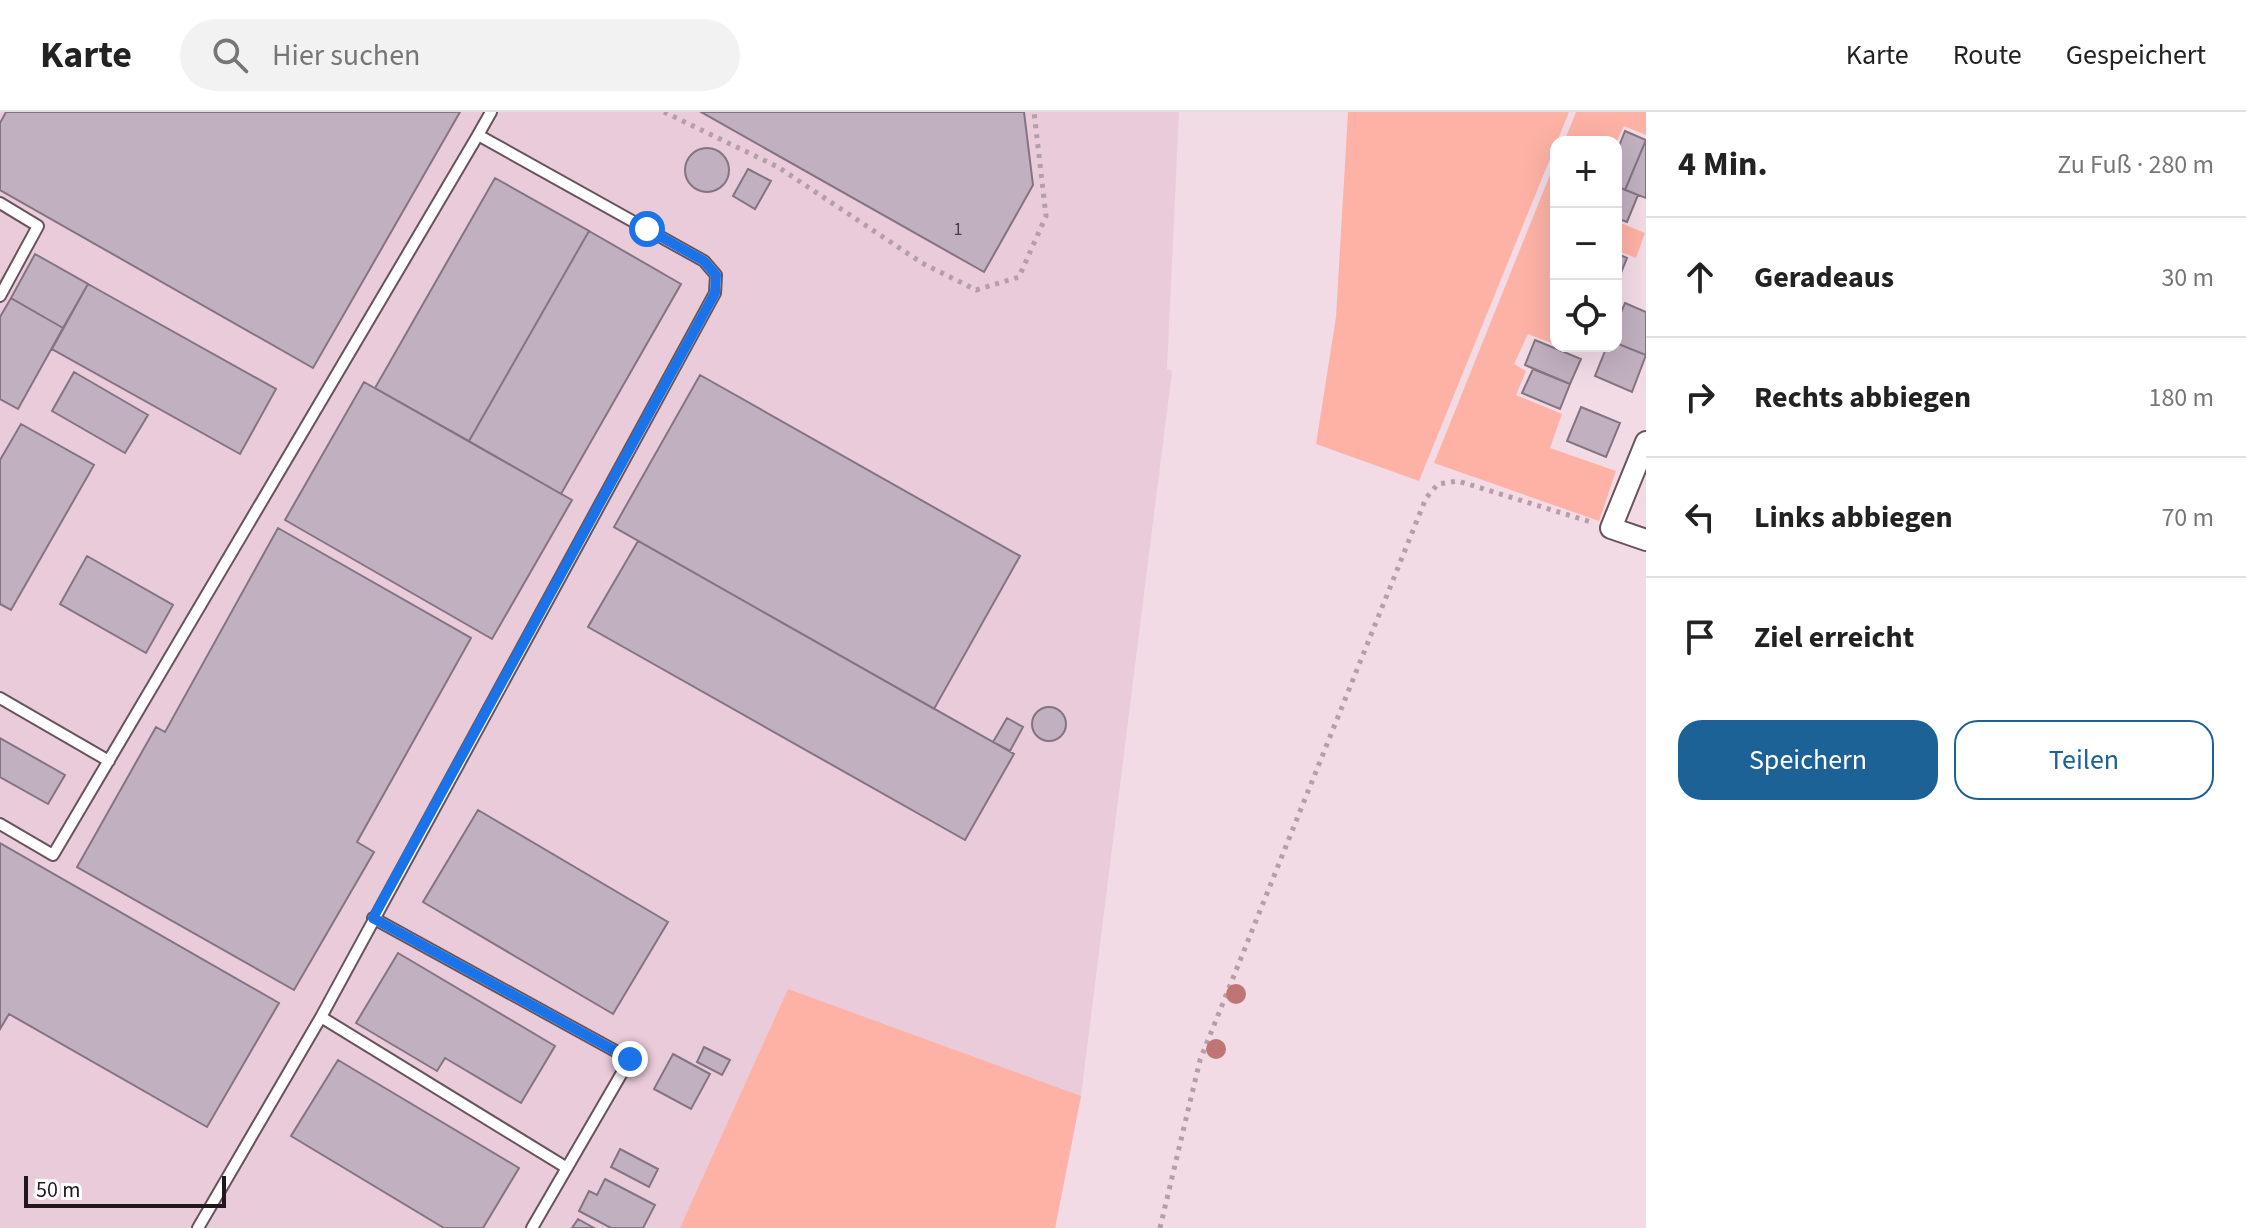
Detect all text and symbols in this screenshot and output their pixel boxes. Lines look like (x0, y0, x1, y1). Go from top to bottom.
search box (180, 19, 740, 91)
text: Karte (40, 28, 132, 82)
icon: search (208, 33, 252, 77)
text: Hier suchen (272, 34, 420, 77)
text: Karte (1846, 35, 1909, 75)
text: Route (1953, 35, 2022, 75)
text: Gespeichert (2066, 35, 2206, 75)
map controls (1550, 136, 1622, 352)
button: + (1550, 136, 1622, 208)
text: 4 Min. (1678, 140, 1768, 189)
text: Zu Fuß · 280 m (2057, 146, 2214, 183)
button: − (1550, 208, 1622, 280)
route start (629, 211, 665, 247)
house number: 1 (954, 217, 962, 242)
icon: ahead (1678, 255, 1722, 299)
text: Geradeaus (1754, 256, 1894, 299)
text: 30 m (2161, 259, 2214, 296)
button: locate (1550, 280, 1622, 352)
icon: right (1678, 375, 1722, 419)
text: Rechts abbiegen (1754, 376, 1971, 419)
text: 180 m (2148, 379, 2214, 416)
icon: left (1678, 495, 1722, 539)
text: Links abbiegen (1754, 496, 1953, 539)
text: 70 m (2161, 499, 2214, 536)
icon: arrive (1678, 615, 1722, 659)
text: Ziel erreicht (1754, 616, 1914, 659)
button: Speichern (1678, 720, 1938, 800)
button: Teilen (1954, 720, 2214, 800)
route end (612, 1041, 648, 1077)
scale bar (24, 1172, 226, 1208)
text: 50 m (36, 1174, 81, 1206)

